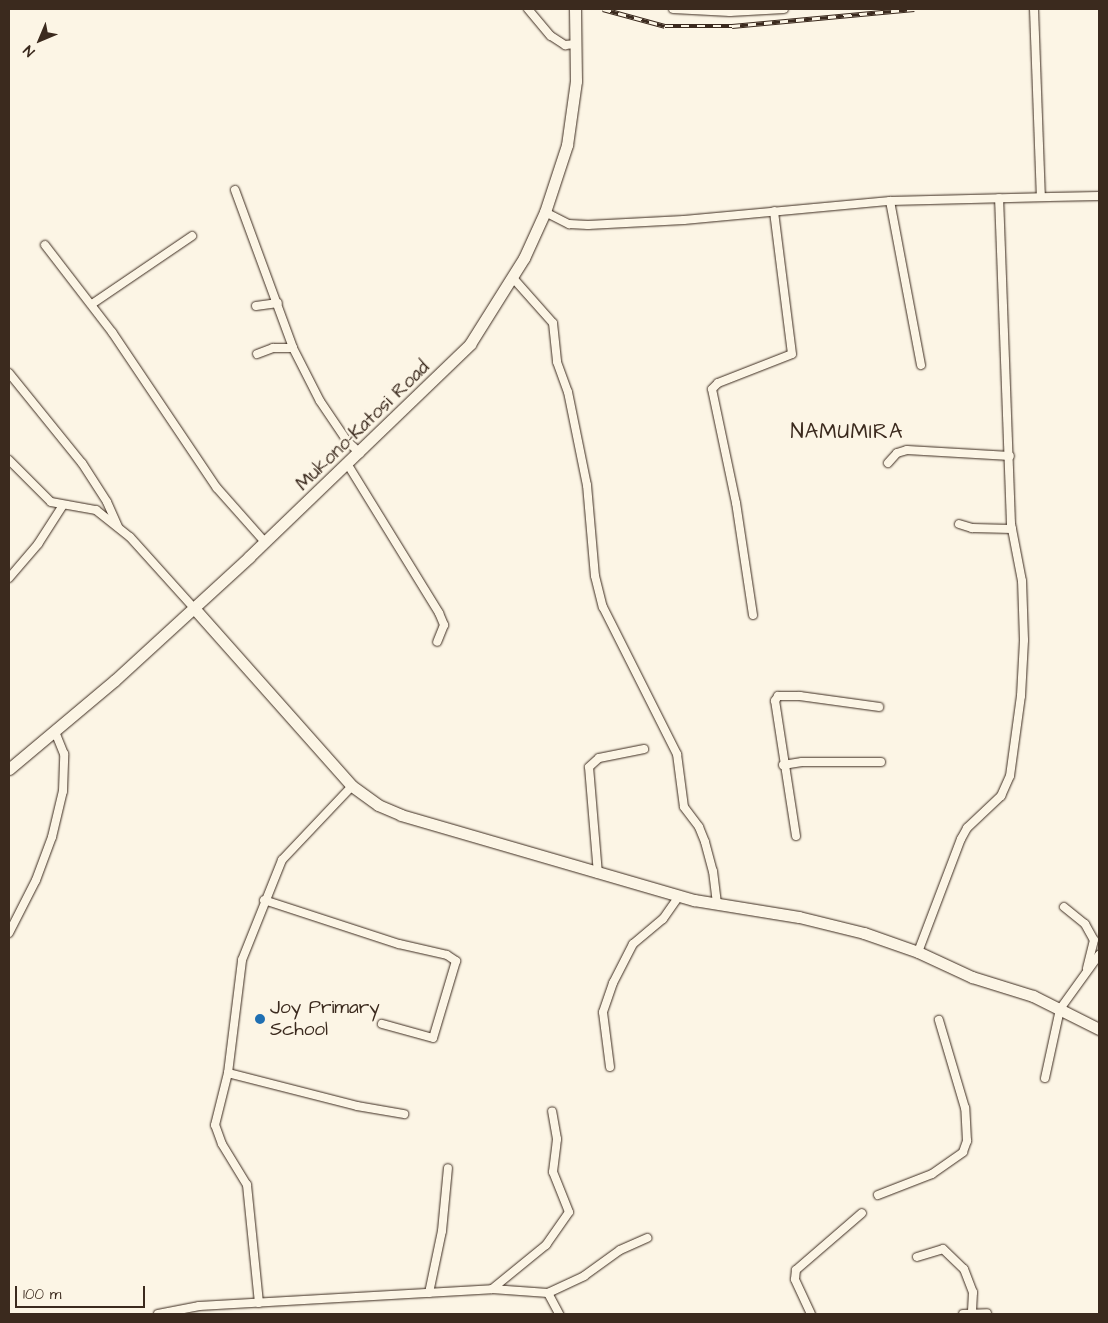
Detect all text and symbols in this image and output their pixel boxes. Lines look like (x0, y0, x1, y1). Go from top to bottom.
north arrow (15, 15, 65, 65)
text: N (19, 40, 40, 61)
street label: Mukono-Katosi Road (291, 356, 435, 496)
district label: NAMUMIRA (790, 419, 904, 445)
place label: Joy Primary School (270, 997, 380, 1041)
marker: Joy Primary School (254, 1013, 266, 1025)
scale bar (18, 1276, 148, 1308)
text: 100 m (23, 1284, 62, 1305)

